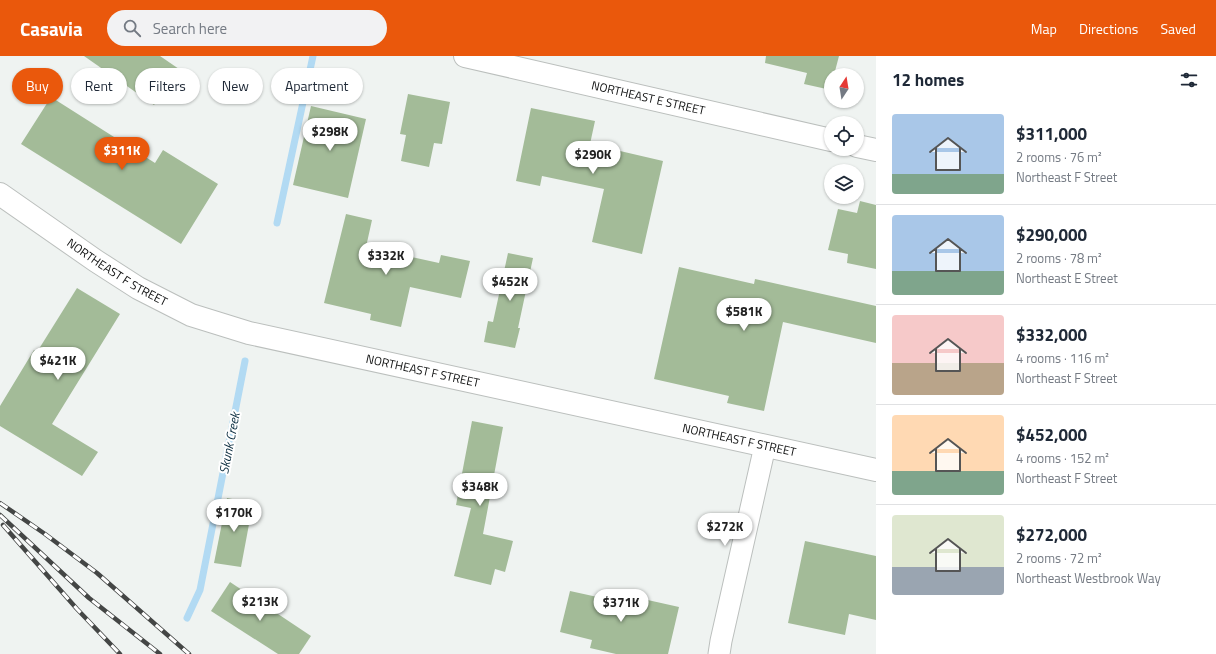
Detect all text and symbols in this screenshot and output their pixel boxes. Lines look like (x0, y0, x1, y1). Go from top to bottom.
search box (107, 10, 387, 46)
text: Casavia (20, 14, 83, 43)
icon: search (121, 17, 143, 39)
text: Search here (153, 17, 227, 40)
text: Map (1031, 18, 1057, 39)
text: Directions (1079, 18, 1138, 39)
text: Saved (1160, 18, 1196, 39)
text: 12 homes (892, 67, 964, 93)
chip: Buy (12, 68, 63, 104)
chip: Rent (71, 68, 127, 104)
chip: Filters (135, 68, 200, 104)
chip: New (208, 68, 263, 104)
chip: Apartment (271, 68, 363, 104)
north arrow (824, 68, 864, 108)
map controls (824, 68, 864, 204)
icon: filters (1178, 69, 1200, 91)
street label: NORTHEAST E STREET (590, 75, 708, 120)
button: locate (824, 116, 864, 156)
pin: $298K (302, 118, 358, 152)
text: $298K (312, 121, 348, 141)
text: $311,000 (1016, 121, 1087, 147)
icon: home (924, 130, 972, 178)
pin: $311K (94, 137, 150, 171)
text: $311K (104, 140, 140, 160)
pin: $290K (565, 141, 621, 175)
text: $290K (575, 144, 611, 164)
text: 2 rooms · 76 m² (1016, 147, 1102, 167)
button: layers (824, 164, 864, 204)
text: Northeast F Street (1016, 167, 1117, 187)
text: $290,000 (1016, 222, 1087, 248)
icon: home (924, 231, 972, 279)
street label: NORTHEAST F STREET (63, 233, 172, 311)
pin: $332K (358, 242, 414, 276)
text: $332K (368, 245, 404, 265)
text: 2 rooms · 78 m² (1016, 248, 1102, 268)
pin: $452K (482, 268, 538, 302)
text: Northeast E Street (1016, 268, 1118, 288)
text: $452K (492, 271, 528, 291)
pin: $581K (716, 298, 772, 332)
text: $581K (726, 301, 762, 321)
text: $332,000 (1016, 322, 1087, 348)
icon: home (924, 331, 972, 379)
pin: $421K (30, 347, 86, 381)
text: 4 rooms · 116 m² (1016, 348, 1109, 368)
street label: NORTHEAST F STREET (364, 349, 482, 392)
text: $421K (40, 350, 76, 370)
text: Northeast F Street (1016, 368, 1117, 388)
water label: Skunk Creek (213, 408, 245, 475)
street label: NORTHEAST F STREET (681, 418, 799, 461)
text: $452,000 (1016, 422, 1087, 448)
icon: home (924, 431, 972, 479)
text: 4 rooms · 152 m² (1016, 448, 1109, 468)
text: Northeast F Street (1016, 468, 1117, 488)
pin: $348K (452, 473, 508, 507)
text: $348K (462, 476, 498, 496)
pin: $170K (206, 499, 262, 533)
text: $170K (216, 502, 252, 522)
pin: $272K (697, 513, 753, 547)
text: $272K (707, 516, 743, 536)
text: $272,000 (1016, 522, 1087, 548)
icon: home (924, 531, 972, 579)
text: 2 rooms · 72 m² (1016, 548, 1102, 568)
text: Northeast Westbrook Way (1016, 568, 1161, 588)
pin: $213K (232, 588, 288, 622)
pin: $371K (593, 589, 649, 623)
text: $213K (242, 591, 278, 611)
text: $371K (603, 592, 639, 612)

